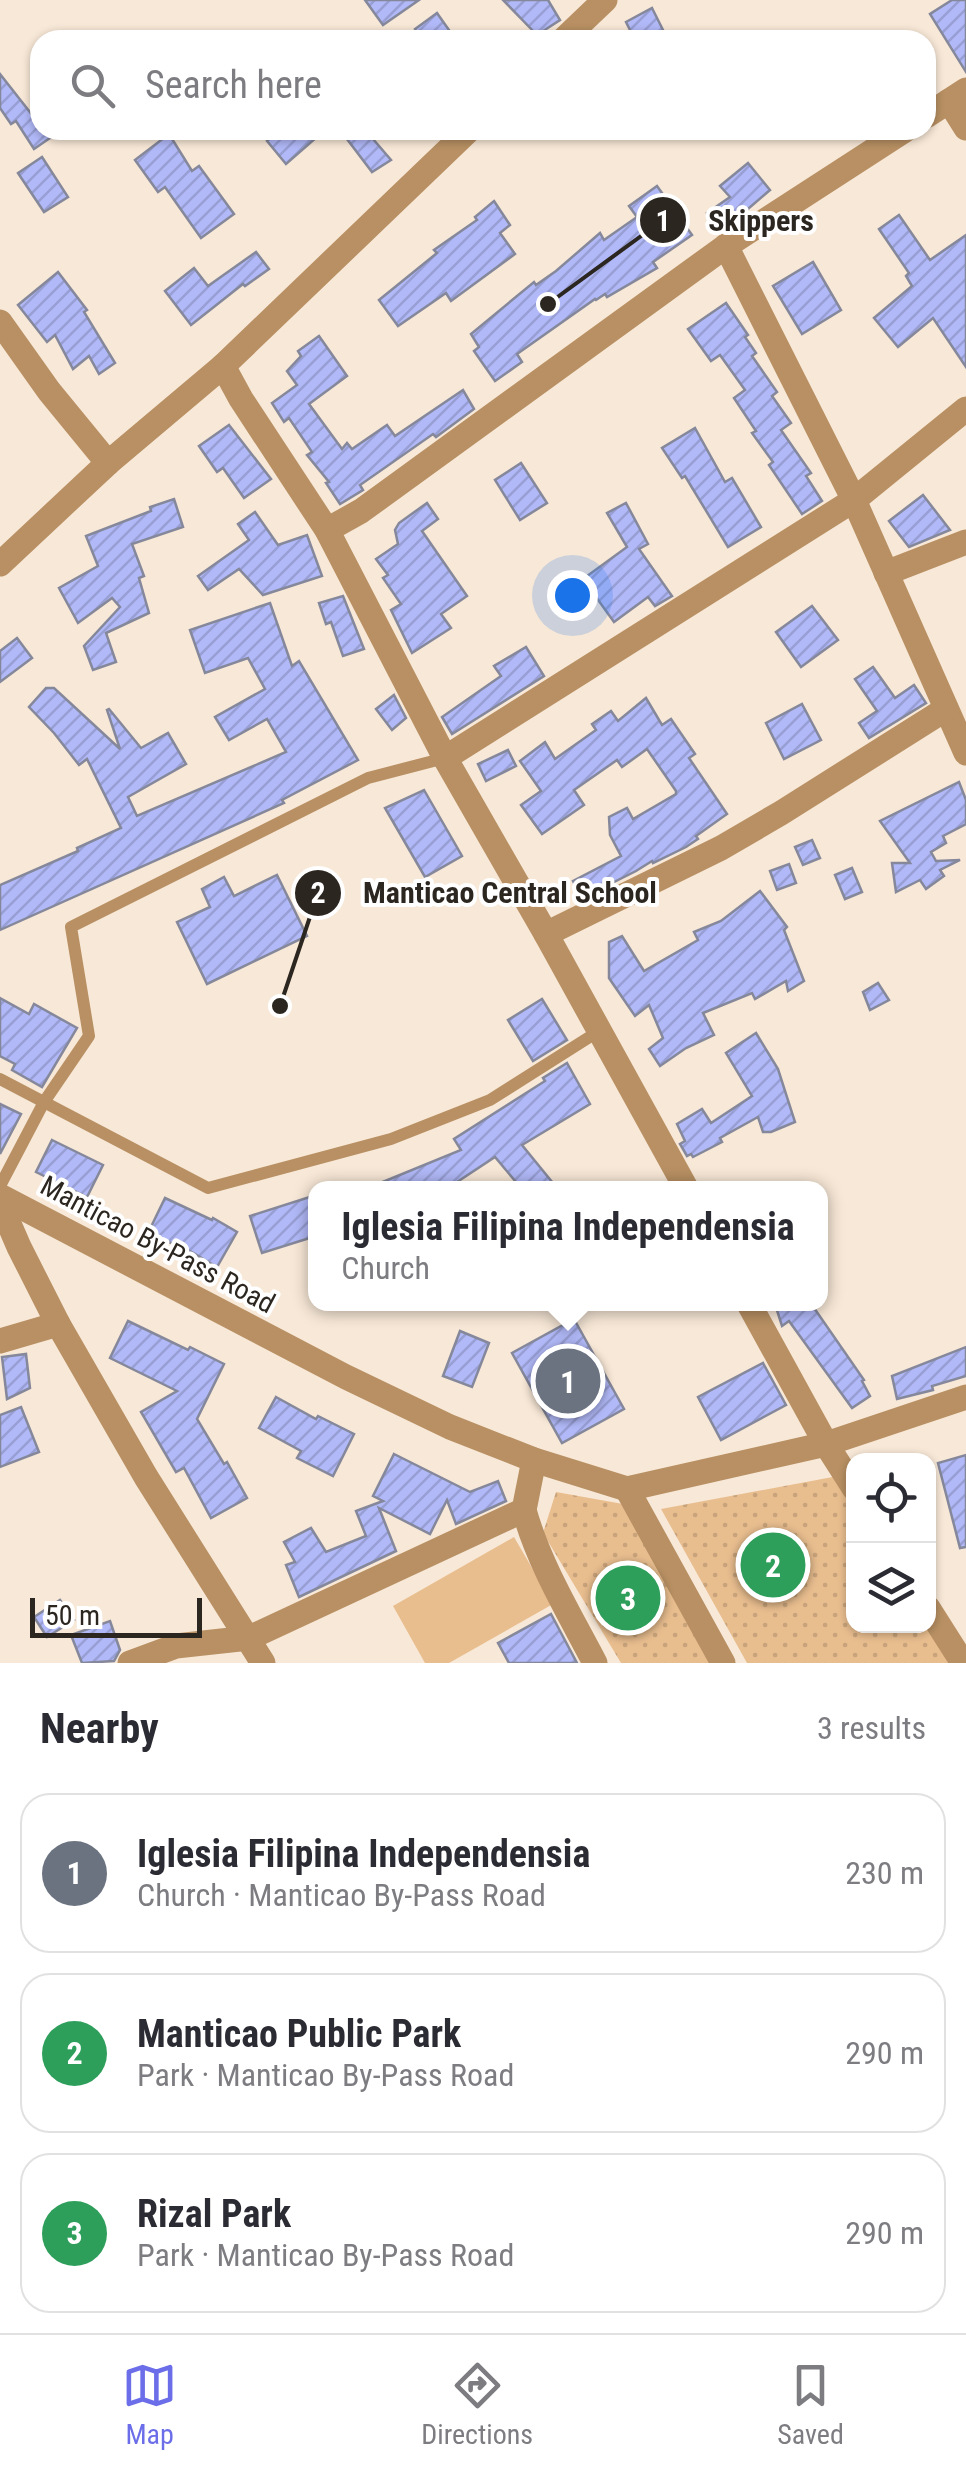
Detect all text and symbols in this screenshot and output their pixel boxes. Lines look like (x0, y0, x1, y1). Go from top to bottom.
search box (30, 30, 936, 140)
icon: search (65, 58, 120, 113)
text: Search here (145, 63, 322, 107)
callout: Skippers (638, 190, 834, 250)
text: 1 (655, 203, 671, 238)
text: Skippers (708, 203, 814, 238)
your location (547, 570, 598, 621)
callout: Manticao Central School (293, 863, 677, 923)
text: 2 (310, 875, 326, 910)
text: Manticao Central School (363, 875, 657, 910)
street label: Manticao By-Pass Road (35, 1169, 281, 1320)
popup (308, 1181, 828, 1311)
text: Iglesia Filipina Independensia (341, 1205, 795, 1249)
text: Church (341, 1249, 430, 1287)
pin: 1 (536, 1344, 600, 1418)
map controls (846, 1453, 936, 1633)
button: locate (846, 1453, 936, 1543)
pin: 2 (740, 1528, 806, 1602)
button: layers (846, 1543, 936, 1633)
pin: 3 (596, 1560, 660, 1636)
scale bar (30, 1593, 202, 1638)
text: 50 m (45, 1599, 100, 1632)
text: Nearby (40, 1704, 159, 1753)
text: 3 results (817, 1709, 926, 1747)
text: Iglesia Filipina Independensia (137, 1832, 590, 1876)
text: 1 (66, 1854, 83, 1892)
text: 230 m (845, 1854, 924, 1892)
text: Church · Manticao By-Pass Road (137, 1876, 546, 1914)
text: Manticao Public Park (137, 2012, 461, 2056)
text: 2 (66, 2034, 83, 2072)
text: 290 m (845, 2034, 924, 2072)
text: Park · Manticao By-Pass Road (137, 2056, 514, 2094)
text: Rizal Park (137, 2192, 291, 2236)
text: 3 (66, 2214, 83, 2252)
text: 290 m (845, 2214, 924, 2252)
text: Park · Manticao By-Pass Road (137, 2236, 514, 2274)
tab: Map (122, 2358, 177, 2451)
tab: Directions (421, 2358, 533, 2451)
tab: Saved (777, 2358, 844, 2451)

